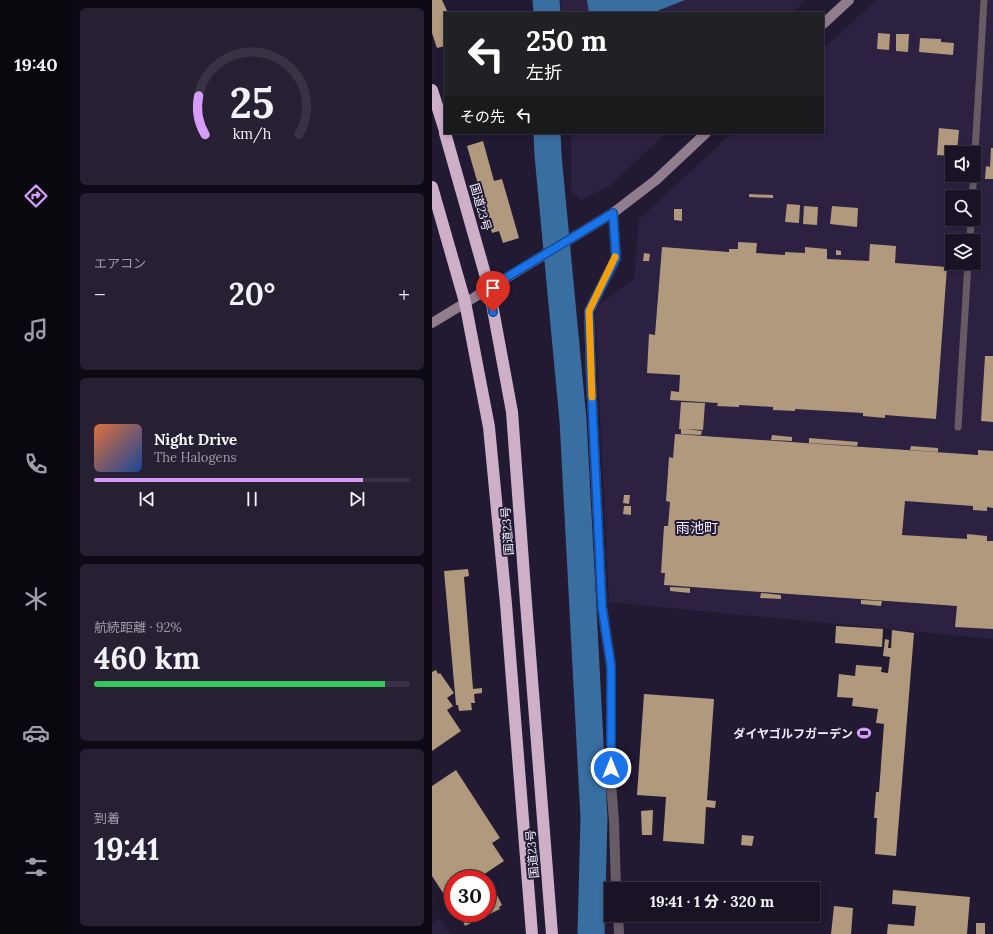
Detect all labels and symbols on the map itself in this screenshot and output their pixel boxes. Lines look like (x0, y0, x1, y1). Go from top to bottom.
street label: 国道23号 (467, 181, 495, 233)
pin (476, 271, 510, 312)
street label: 国道23号 (498, 506, 516, 556)
district label: 雨池町 (676, 519, 718, 537)
sports icon: ダイヤゴルフガーデン (856, 725, 872, 741)
place label: ダイヤゴルフガーデン (733, 726, 853, 741)
position arrow (590, 747, 632, 789)
street label: 国道23号 (522, 829, 542, 879)
speed limit sign: 30 (444, 870, 496, 922)

